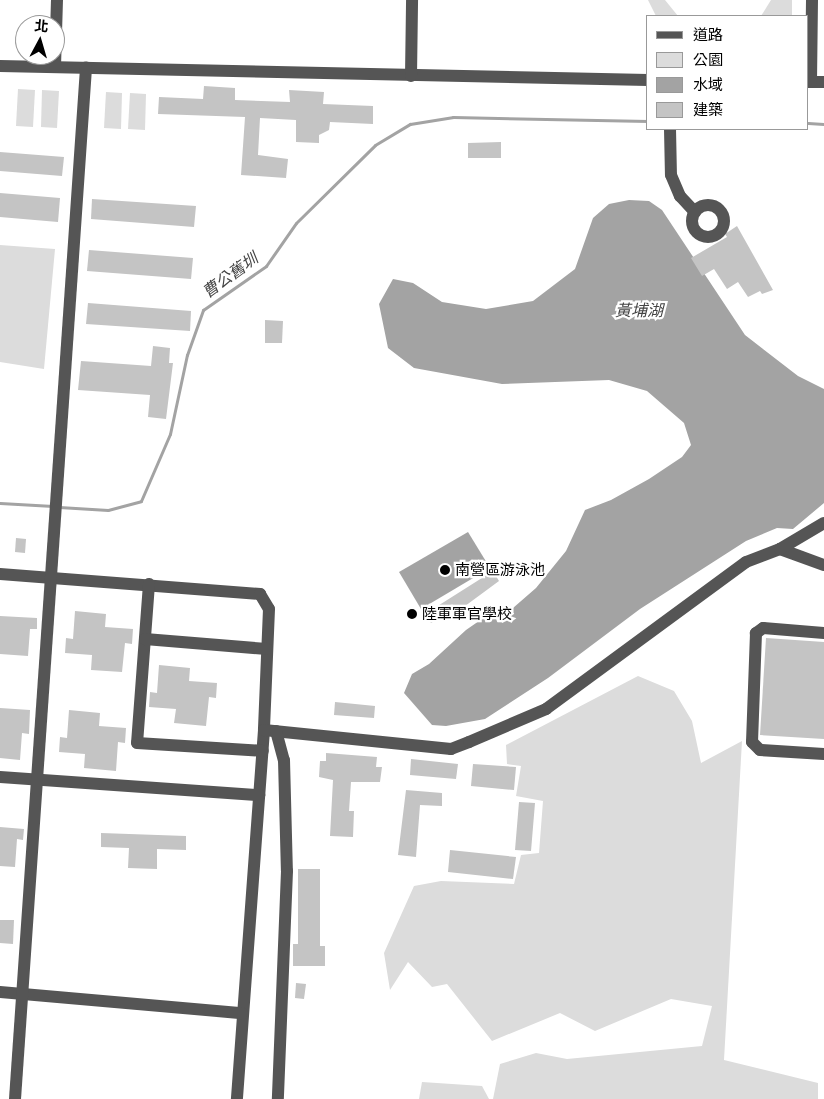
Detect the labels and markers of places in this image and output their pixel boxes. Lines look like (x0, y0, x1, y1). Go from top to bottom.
place label: 南營區游泳池 (455, 561, 545, 579)
marker: 南營區游泳池 (439, 564, 451, 576)
place label: 陸軍軍官學校 (422, 605, 512, 623)
marker: 陸軍軍官學校 (406, 608, 418, 620)

